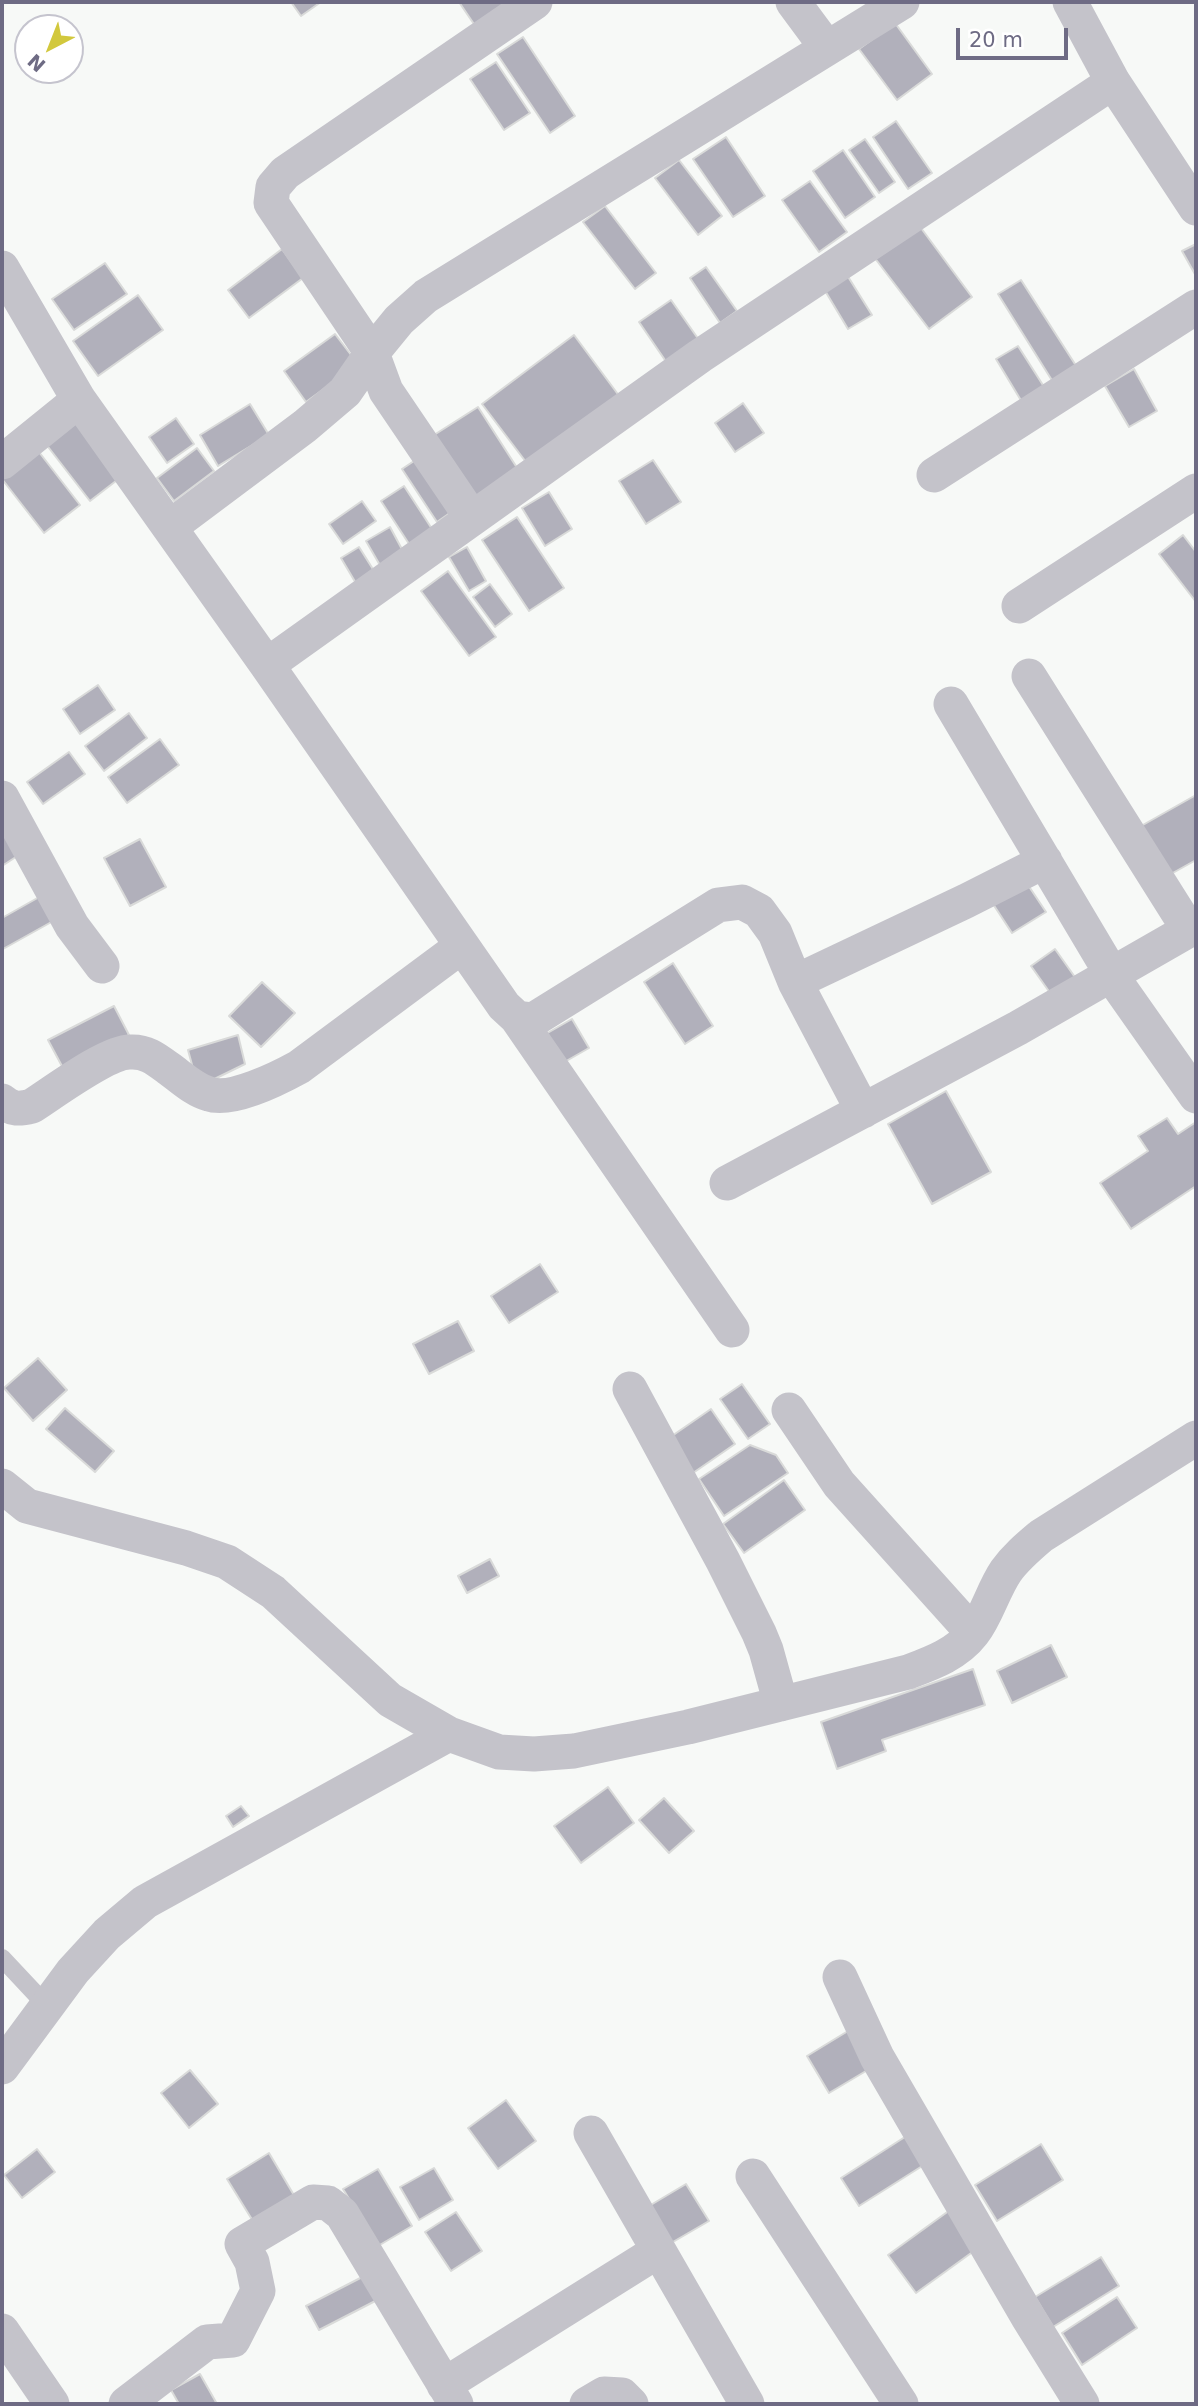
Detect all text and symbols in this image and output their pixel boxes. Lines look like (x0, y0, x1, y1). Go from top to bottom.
north arrow (14, 14, 84, 84)
scale bar (960, 14, 1072, 58)
text: 20 m (969, 28, 1023, 52)
text: N (23, 50, 50, 77)

